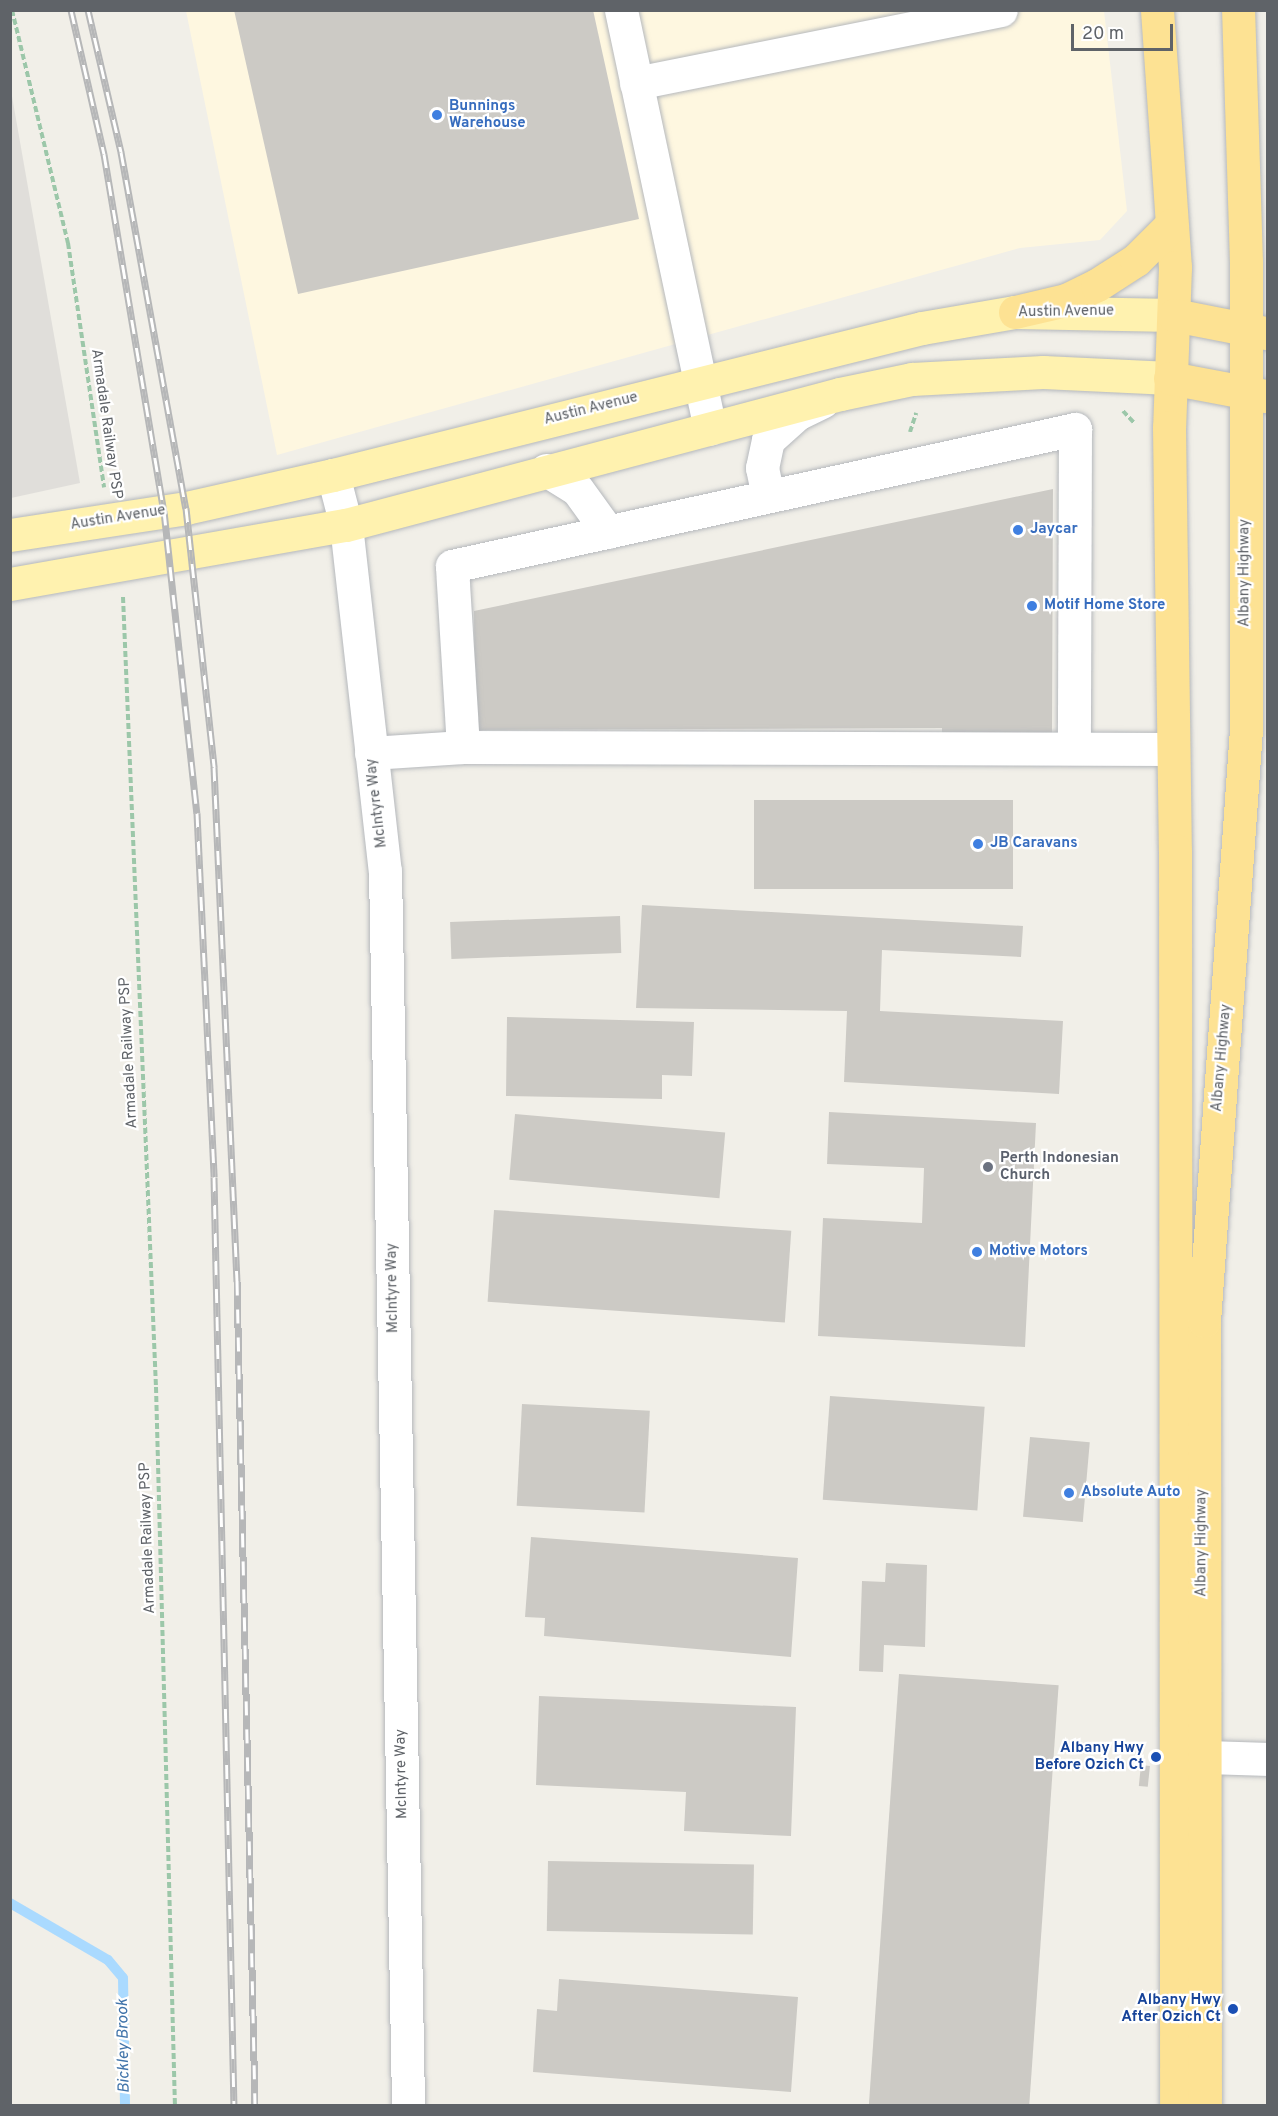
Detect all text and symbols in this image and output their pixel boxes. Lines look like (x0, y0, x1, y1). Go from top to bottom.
scale bar (1074, 12, 1176, 50)
text: 20 m (1082, 23, 1124, 46)
place label: Bunnings Warehouse (449, 97, 526, 132)
marker: Bunnings Warehouse (430, 108, 444, 122)
street label: Austin Avenue (1017, 302, 1115, 322)
street label: Armadale Railway PSP (87, 348, 125, 500)
street label: Austin Avenue (542, 389, 640, 429)
street label: Austin Avenue (69, 502, 167, 534)
street label: Albany Highway (1236, 519, 1254, 627)
place label: Jaycar (1030, 521, 1078, 539)
marker: Jaycar (1011, 523, 1025, 537)
place label: Motif Home Store (1044, 597, 1165, 615)
marker: Motif Home Store (1025, 599, 1039, 613)
street label: McIntyre Way (363, 757, 391, 849)
place label: JB Caravans (990, 835, 1078, 853)
marker: JB Caravans (971, 837, 985, 851)
street label: Armadale Railway PSP (116, 977, 142, 1129)
street label: Albany Highway (1208, 1003, 1236, 1113)
place label: Perth Indonesian Church (1000, 1149, 1119, 1184)
marker: Perth Indonesian Church (981, 1160, 995, 1174)
street label: McIntyre Way (383, 1243, 403, 1333)
place label: Motive Motors (989, 1243, 1088, 1261)
marker: Motive Motors (970, 1245, 984, 1259)
street label: Armadale Railway PSP (136, 1462, 160, 1614)
place label: Absolute Auto (1081, 1484, 1181, 1502)
marker: Absolute Auto (1062, 1486, 1076, 1500)
street label: Albany Highway (1193, 1489, 1211, 1597)
street label: McIntyre Way (392, 1729, 412, 1819)
place label: Albany Hwy Before Ozich Ct (1035, 1739, 1144, 1774)
marker: Albany Hwy Before Ozich Ct (1149, 1750, 1163, 1764)
place label: Albany Hwy After Ozich Ct (1121, 1991, 1221, 2026)
water label: Bickley Brook (114, 1999, 134, 2093)
marker: Albany Hwy After Ozich Ct (1226, 2002, 1240, 2016)

